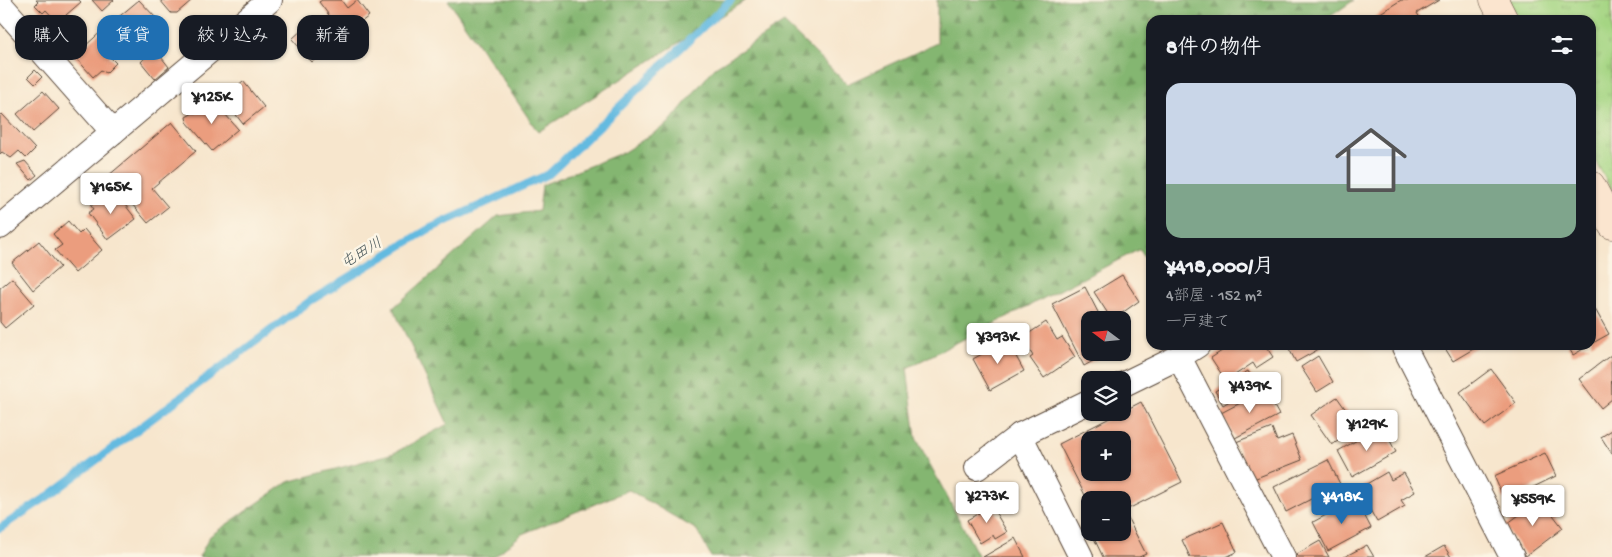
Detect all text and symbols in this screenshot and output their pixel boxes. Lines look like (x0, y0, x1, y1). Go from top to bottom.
chip: 購入 (15, 15, 87, 60)
chip: 賃貸 (97, 15, 169, 60)
chip: 絞り込み (179, 15, 287, 60)
chip: 新着 (297, 15, 369, 60)
icon: filters (1548, 31, 1576, 59)
text: 8件の物件 (1166, 37, 1262, 62)
pin: ¥125K (177, 82, 247, 125)
text: ¥125K (193, 89, 231, 108)
icon: home (1326, 115, 1416, 205)
pin: ¥165K (76, 172, 146, 215)
text: ¥165K (91, 179, 131, 198)
water label: 屯田川 (338, 234, 386, 273)
text: ¥418,000/月 (1166, 256, 1274, 281)
text: 4部屋 · 152 m² (1166, 288, 1262, 307)
north arrow (1081, 311, 1131, 361)
map controls (1081, 311, 1131, 541)
text: 一戸建て (1166, 314, 1230, 333)
pin: ¥393K (963, 322, 1033, 365)
text: ¥393K (978, 329, 1018, 348)
button: layers (1081, 371, 1131, 421)
pin: ¥439K (1215, 372, 1285, 414)
text: ¥439K (1230, 378, 1270, 397)
pin: ¥129K (1332, 410, 1402, 452)
text: ¥129K (1348, 416, 1386, 435)
button: + (1081, 431, 1131, 481)
pin: ¥273K (952, 482, 1022, 524)
pin: ¥418K (1307, 482, 1377, 525)
pin: ¥559K (1498, 484, 1568, 527)
text: ¥273K (967, 488, 1007, 507)
text: ¥418K (1322, 489, 1362, 508)
button: − (1081, 491, 1131, 541)
text: ¥559K (1512, 491, 1554, 510)

